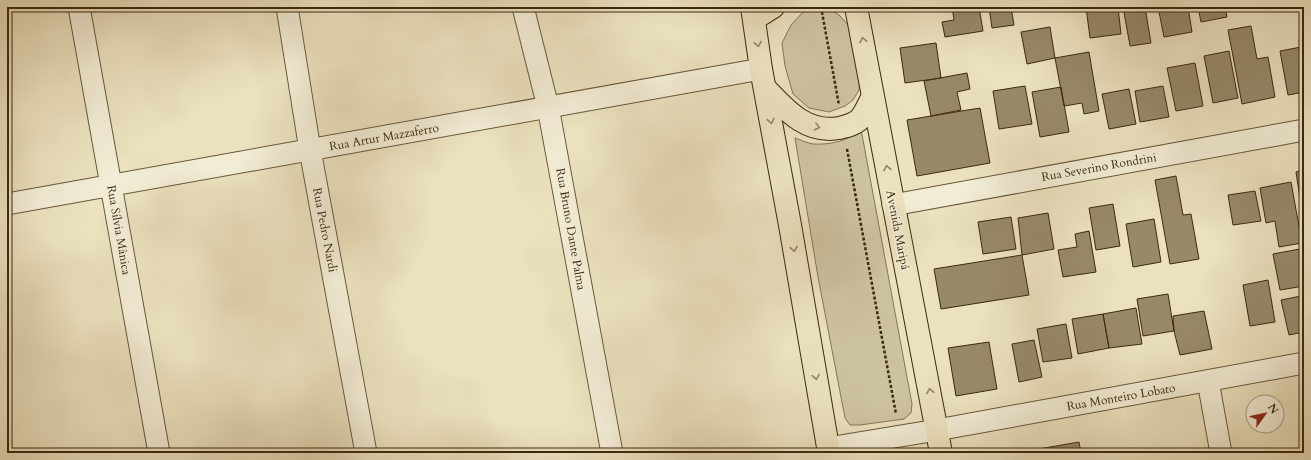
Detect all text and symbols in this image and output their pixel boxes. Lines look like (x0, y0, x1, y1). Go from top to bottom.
one-way arrow (859, 37, 867, 43)
one-way arrow (753, 41, 762, 47)
one-way arrow (766, 118, 775, 124)
street label: Rua Artur Mazzaferro (328, 119, 441, 155)
one-way arrow (813, 122, 820, 131)
street label: Rua Severino Rondrini (1040, 149, 1158, 185)
one-way arrow (883, 164, 891, 171)
street label: Rua Bruno Dante Palma (552, 167, 590, 292)
street label: Rua Sílvia Mânica (103, 184, 135, 277)
street label: Rua Pedro Nardi (309, 186, 341, 274)
street label: Avenida Maripá (882, 189, 914, 272)
one-way arrow (789, 246, 798, 252)
one-way arrow (811, 374, 820, 380)
street label: Rua Monteiro Lobato (1065, 379, 1177, 414)
one-way arrow (926, 388, 934, 395)
north arrow (1245, 394, 1285, 434)
text: N (1264, 401, 1282, 417)

